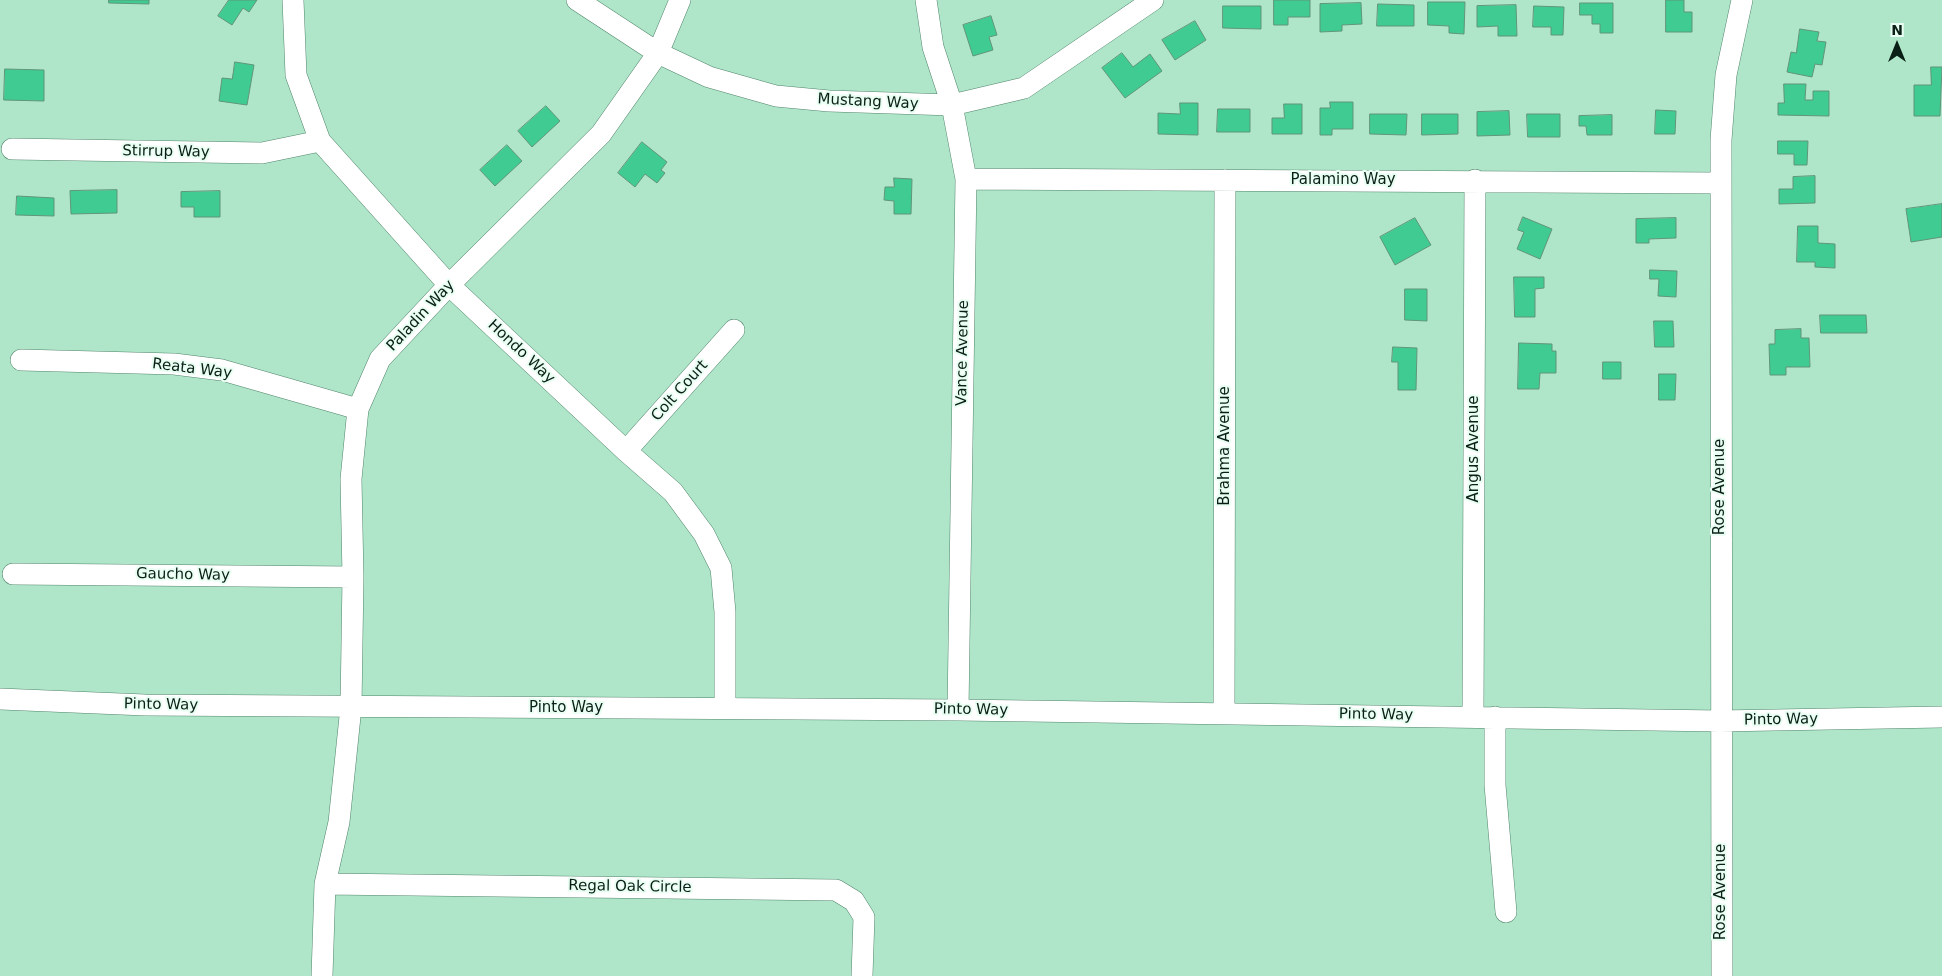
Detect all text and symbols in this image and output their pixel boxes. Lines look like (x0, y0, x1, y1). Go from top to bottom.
north arrow (1872, 20, 1922, 70)
text: N (1891, 22, 1903, 38)
street label: Mustang Way (817, 90, 919, 114)
street label: Stirrup Way (122, 142, 210, 162)
street label: Palamino Way (1290, 171, 1396, 189)
street label: Paladin Way (383, 277, 459, 355)
street label: Vance Avenue (953, 300, 973, 406)
street label: Hondo Way (484, 316, 558, 388)
street label: Reata Way (151, 355, 233, 383)
street label: Colt Court (648, 357, 712, 425)
street label: Brahma Avenue (1216, 386, 1234, 506)
street label: Angus Avenue (1465, 395, 1483, 503)
street label: Rose Avenue (1711, 439, 1729, 535)
street label: Gaucho Way (136, 565, 230, 585)
street label: Pinto Way (124, 695, 198, 715)
street label: Pinto Way (529, 699, 603, 717)
street label: Pinto Way (934, 700, 1008, 720)
street label: Pinto Way (1339, 705, 1413, 725)
street label: Pinto Way (1744, 710, 1818, 730)
street label: Rose Avenue (1712, 844, 1730, 940)
street label: Regal Oak Circle (568, 877, 692, 897)

